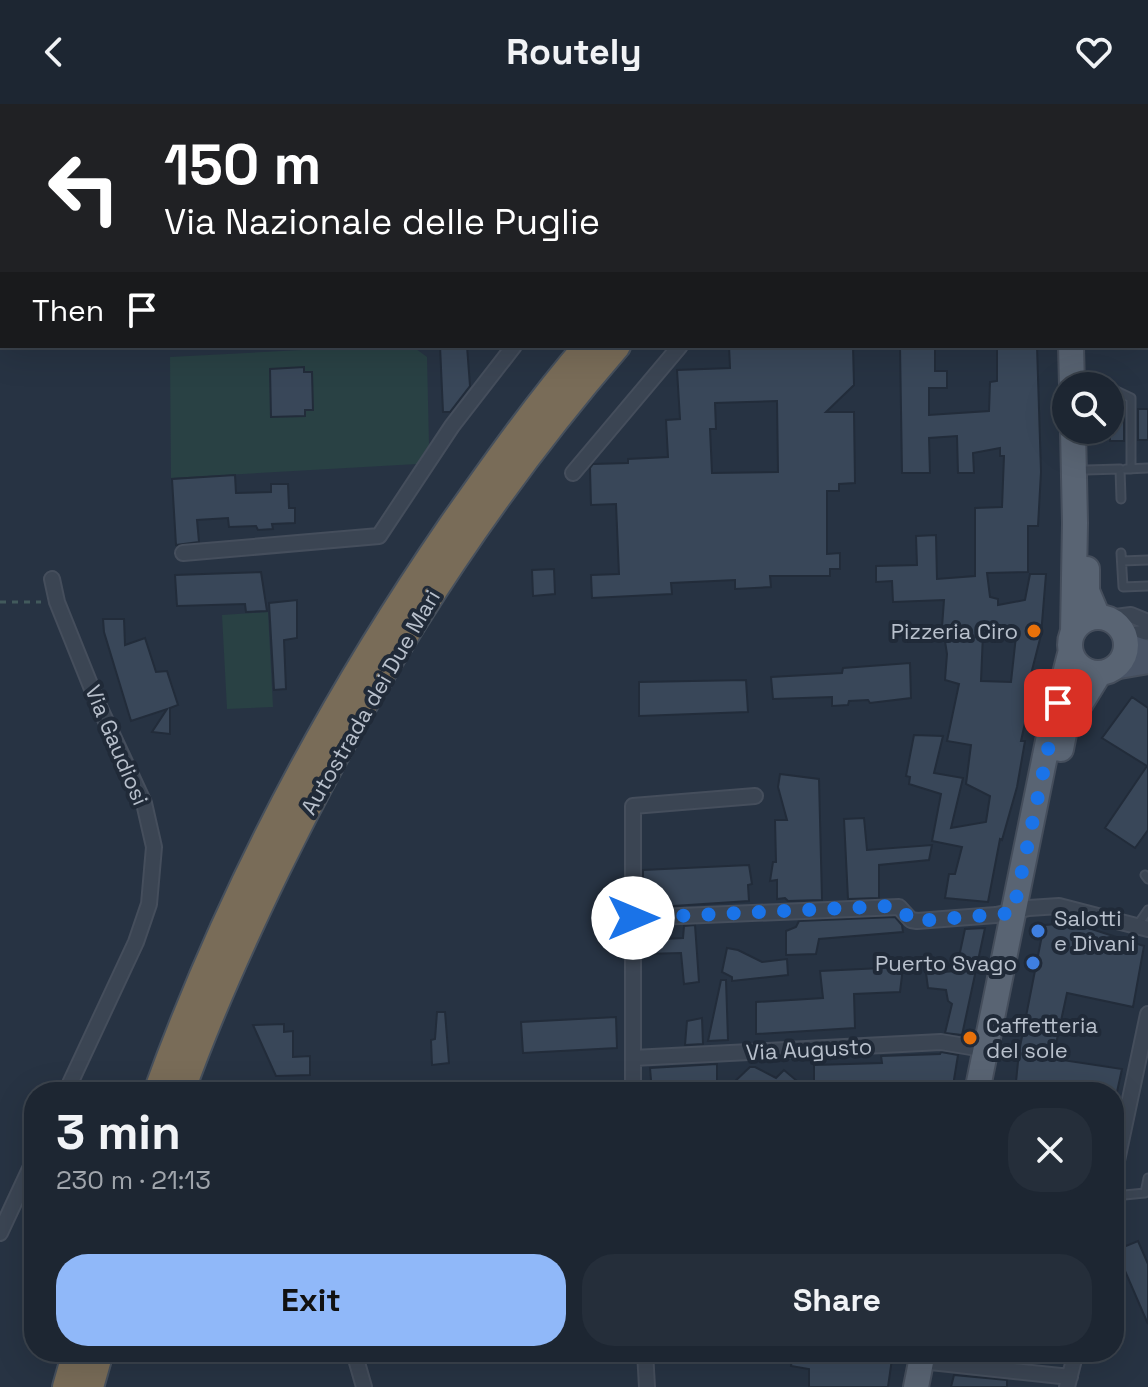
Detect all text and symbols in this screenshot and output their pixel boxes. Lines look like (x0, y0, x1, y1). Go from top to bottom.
text: Routely (506, 29, 642, 75)
icon: back (32, 30, 76, 74)
icon: heart (1072, 30, 1116, 74)
text: 150 m (164, 129, 321, 200)
icon: left (32, 136, 136, 240)
text: Via Nazionale delle Puglie (164, 199, 600, 245)
icon: arrive (120, 288, 164, 332)
text: Then (32, 291, 104, 330)
map controls (1052, 372, 1124, 444)
button: search (1052, 372, 1124, 444)
street label: Autostrada dei Due Mari (294, 585, 446, 819)
place label: Pizzeria Ciro (891, 617, 1018, 645)
marker: Pizzeria Ciro (1025, 622, 1043, 640)
pin (1024, 669, 1092, 737)
street label: Via Gaudiosi (79, 681, 155, 809)
icon: arrive (1036, 681, 1080, 725)
position arrow (591, 876, 675, 960)
place label: Salotti e Divani (1054, 904, 1136, 957)
marker: Salotti e Divani (1029, 922, 1047, 940)
place label: Puerto Svago (875, 949, 1017, 977)
marker: Puerto Svago (1024, 954, 1042, 972)
place label: Caffetteria del sole (986, 1011, 1098, 1064)
marker: Caffetteria del sole (961, 1029, 979, 1047)
street label: Via Augusto (745, 1032, 873, 1066)
text: 3 min (56, 1102, 181, 1163)
button: close (1008, 1108, 1092, 1192)
text: 230 m · 21:13 (56, 1163, 211, 1197)
button: Exit (56, 1254, 566, 1346)
button: Share (582, 1254, 1092, 1346)

